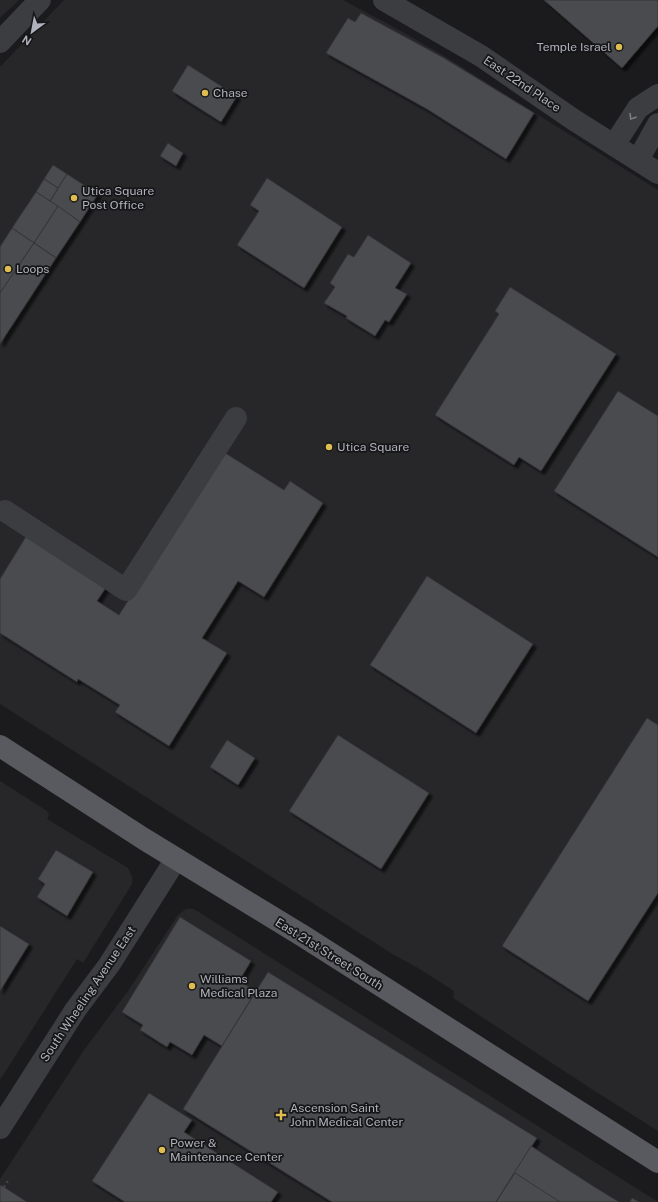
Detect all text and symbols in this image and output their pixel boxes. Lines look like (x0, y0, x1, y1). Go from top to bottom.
north arrow (12, 12, 52, 52)
text: N (20, 33, 34, 48)
place label: Temple Israel (536, 40, 611, 54)
marker: Temple Israel (614, 42, 624, 52)
street label: East 22nd Place (481, 53, 563, 115)
place label: Chase (213, 86, 248, 100)
marker: Chase (200, 88, 210, 98)
one-way arrow (630, 112, 637, 119)
place label: Utica Square Post Office (82, 184, 155, 212)
marker: Utica Square Post Office (69, 193, 79, 203)
place label: Loops (16, 262, 49, 276)
marker: Loops (3, 264, 13, 274)
place label: Utica Square (337, 440, 410, 454)
marker: Utica Square (324, 442, 334, 452)
street label: East 21st Street South (273, 915, 386, 993)
street label: South Wheeling Avenue East (37, 923, 139, 1064)
place label: Williams Medical Plaza (200, 972, 277, 1000)
marker: Williams Medical Plaza (187, 981, 197, 991)
place label: Ascension Saint John Medical Center (290, 1101, 403, 1129)
marker: Ascension Saint John Medical Center (275, 1109, 287, 1121)
place label: Power & Maintenance Center (170, 1136, 283, 1164)
marker: Power & Maintenance Center (157, 1145, 167, 1155)

